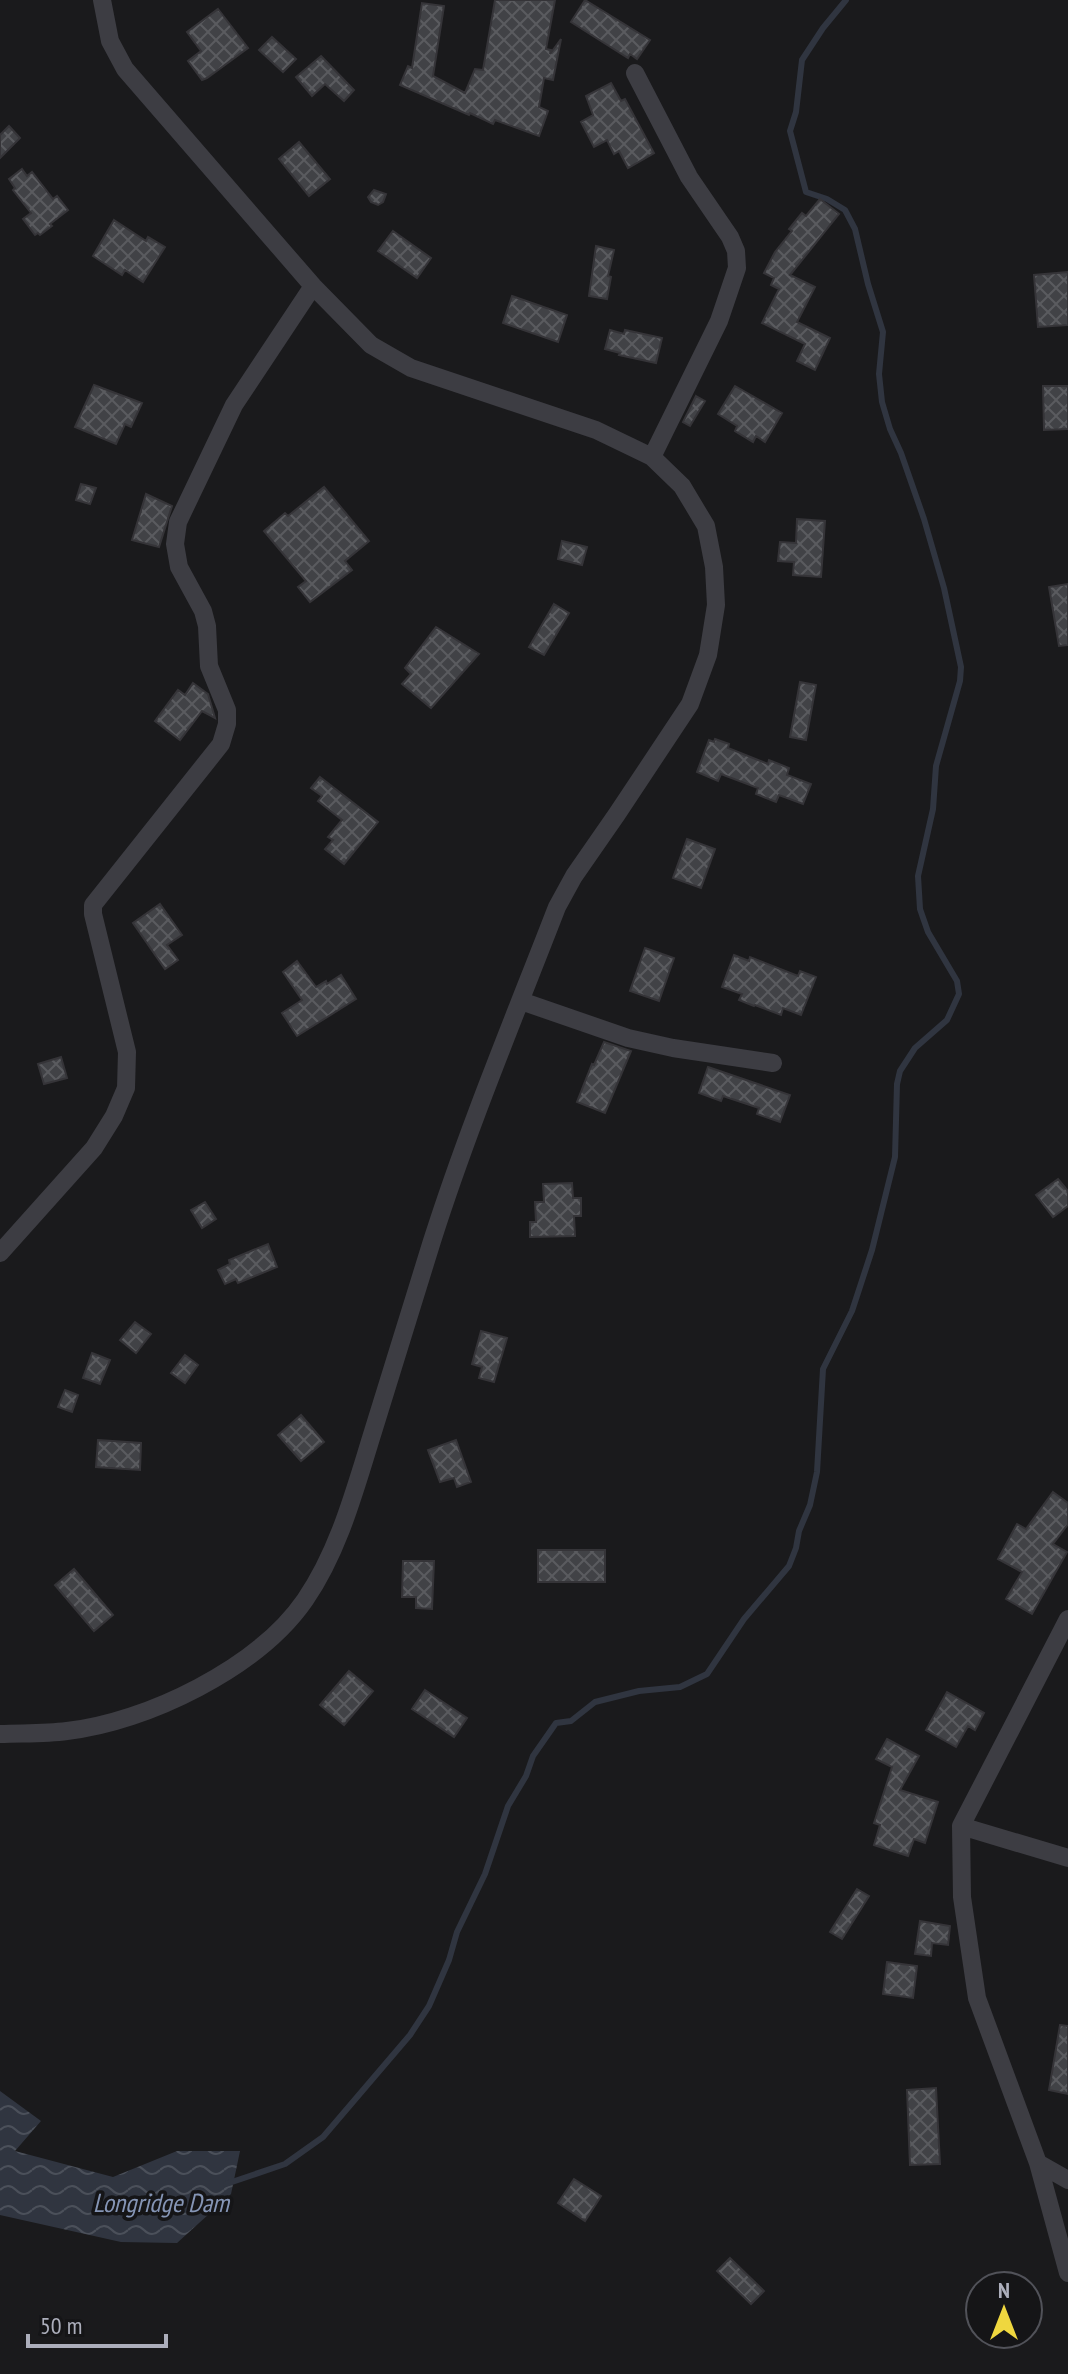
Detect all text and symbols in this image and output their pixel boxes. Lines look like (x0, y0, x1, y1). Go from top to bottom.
water label: Longridge Dam (93, 2186, 231, 2219)
north arrow (964, 2270, 1044, 2350)
text: N (998, 2276, 1010, 2304)
scale bar (28, 2298, 166, 2348)
text: 50 m (40, 2310, 82, 2341)

